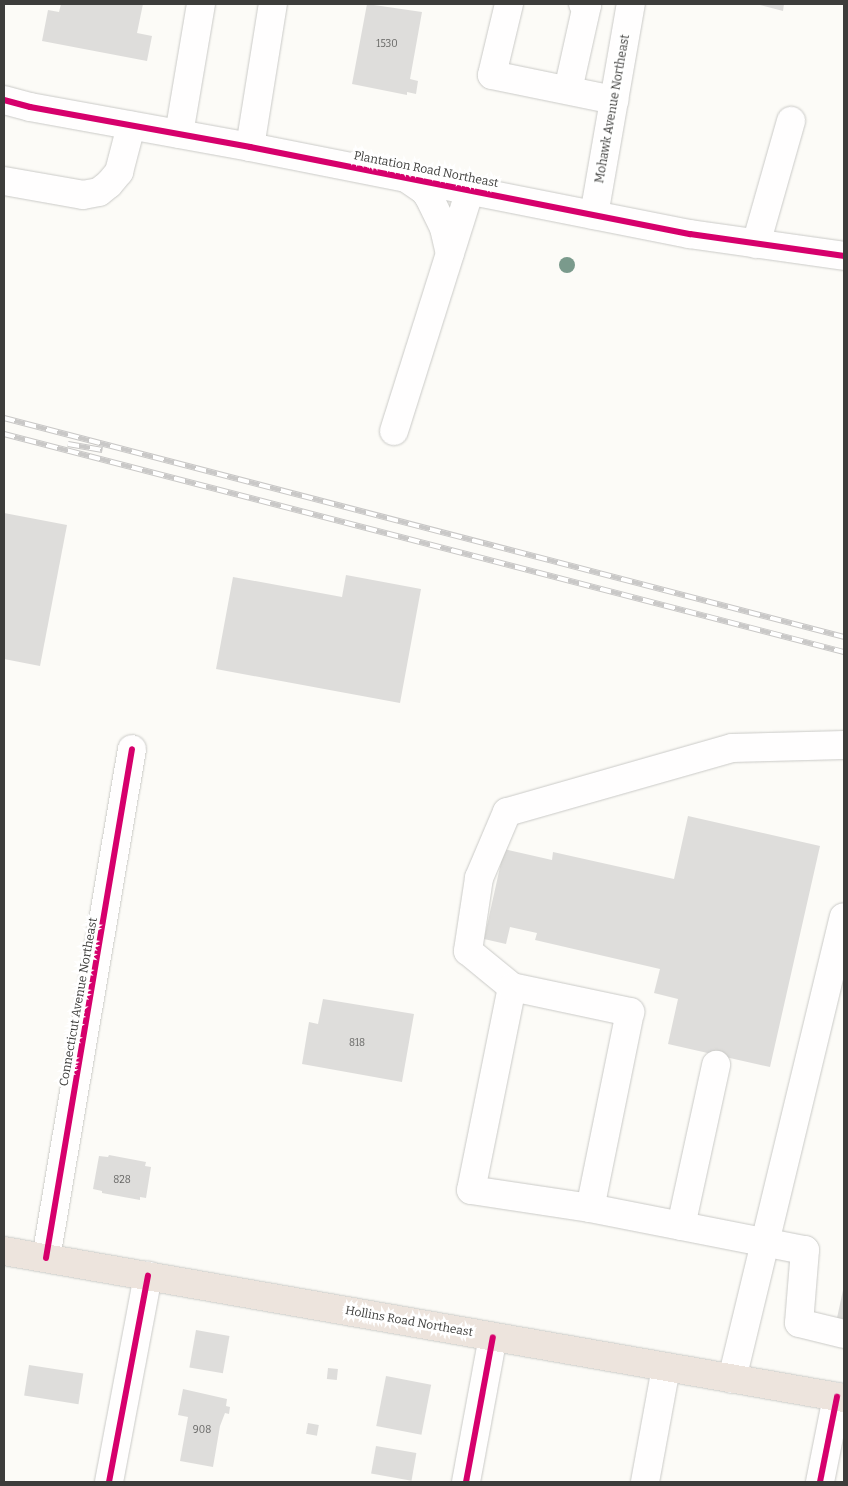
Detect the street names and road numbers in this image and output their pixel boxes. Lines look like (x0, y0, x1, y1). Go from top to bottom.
street label: Mohawk Avenue Northeast (593, 33, 633, 185)
street label: Plantation Road Northeast (352, 149, 500, 191)
street label: Connecticut Avenue Northeast (57, 916, 101, 1088)
street label: Hollins Road Northeast (344, 1304, 474, 1340)

